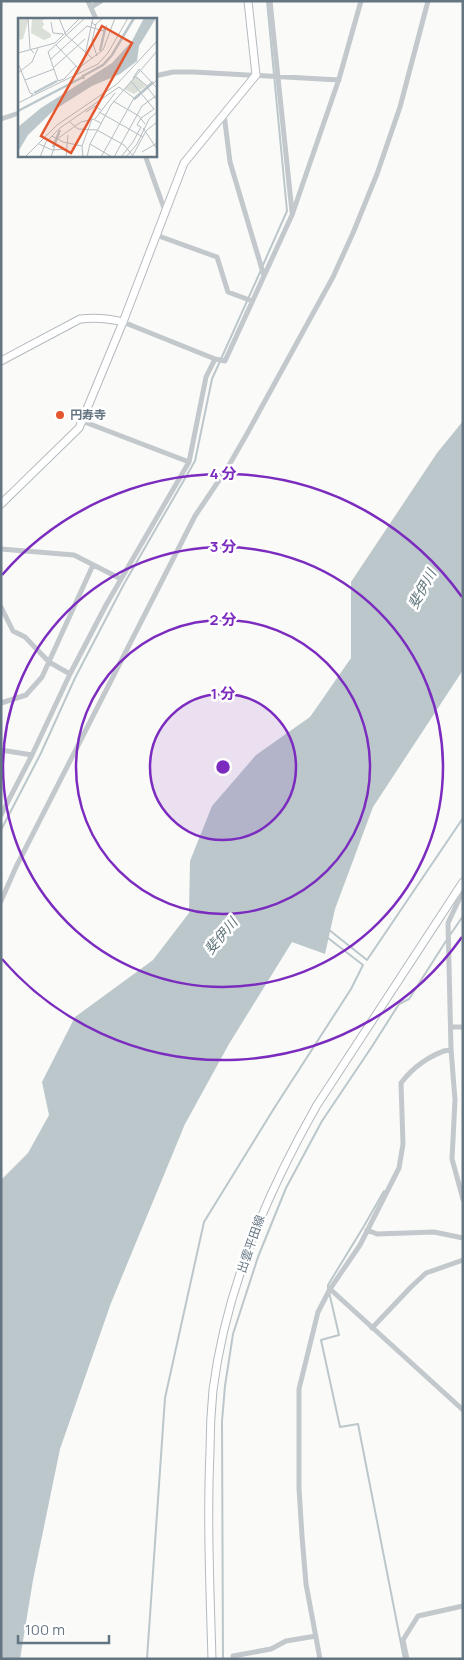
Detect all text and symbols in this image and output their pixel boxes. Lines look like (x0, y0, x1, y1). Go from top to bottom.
inset map (18, 18, 156, 156)
place label: 円寿寺 (70, 406, 106, 423)
marker: 円寿寺 (54, 409, 66, 421)
text: 4 分 (209, 463, 237, 484)
text: 3 分 (210, 536, 236, 557)
water label: 斐伊川 (403, 564, 441, 612)
text: 2 分 (210, 609, 236, 630)
text: 1 分 (211, 683, 235, 704)
centre of rings (214, 758, 232, 776)
water label: 斐伊川 (200, 912, 243, 958)
street label: 出雲平田線 (233, 1213, 268, 1275)
scale bar (18, 1612, 109, 1644)
text: 100 m (25, 1619, 65, 1640)

